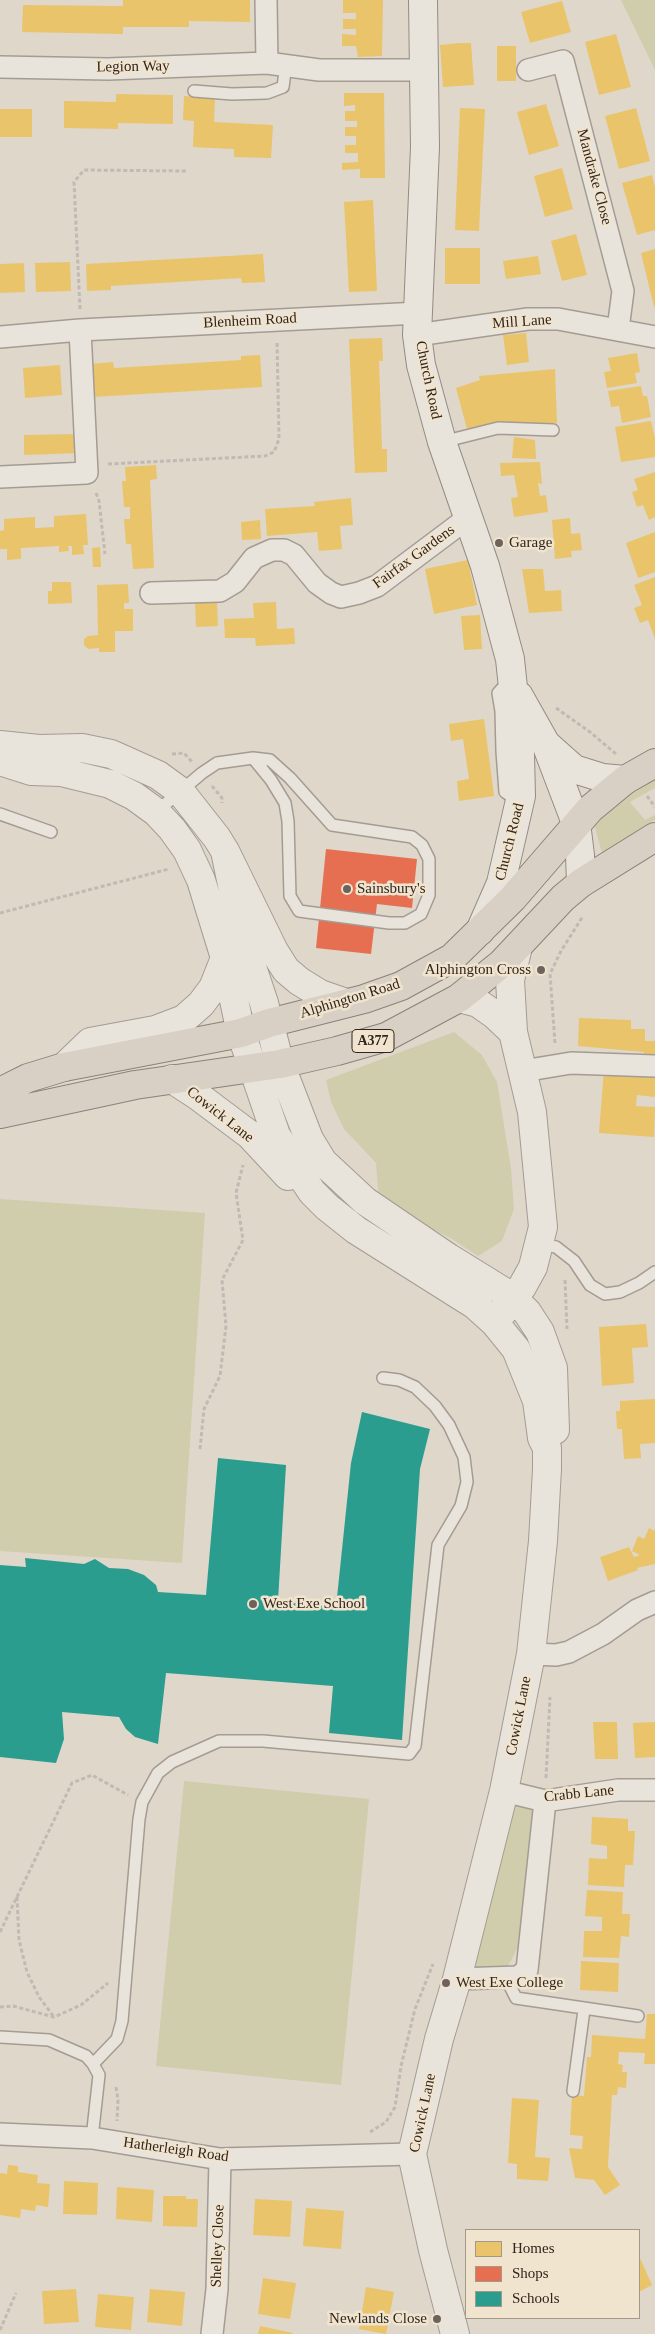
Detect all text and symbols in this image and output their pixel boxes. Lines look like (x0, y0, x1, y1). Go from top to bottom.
street label: Legion Way (96, 57, 170, 77)
street label: Mandrake Close (573, 127, 615, 227)
street label: Blenheim Road (203, 310, 297, 332)
street label: Mill Lane (492, 311, 552, 333)
street label: Church Road (411, 339, 445, 421)
street label: Fairfax Gardens (369, 521, 459, 593)
place label: Garage (509, 534, 552, 552)
marker: Garage (493, 537, 505, 549)
street label: Church Road (492, 801, 528, 883)
place label: Sainsbury's (357, 880, 426, 898)
marker: Sainsbury's (341, 883, 353, 895)
place label: Alphington Cross (425, 961, 531, 979)
marker: Alphington Cross (535, 964, 547, 976)
street label: Alphington Road (298, 975, 402, 1023)
road number: A377 (352, 1030, 394, 1052)
street label: Cowick Lane (183, 1083, 257, 1147)
place label: West Exe School (263, 1595, 365, 1613)
marker: West Exe School (247, 1598, 259, 1610)
street label: Cowick Lane (502, 1675, 536, 1757)
street label: Crabb Lane (543, 1781, 615, 1807)
place label: West Exe College (456, 1974, 563, 1992)
marker: West Exe College (440, 1977, 452, 1989)
street label: Cowick Lane (406, 2072, 440, 2154)
street label: Hatherleigh Road (122, 2134, 230, 2166)
street label: Shelley Close (208, 2204, 228, 2288)
legend (465, 2229, 640, 2319)
text: Homes (512, 2240, 555, 2256)
text: Shops (512, 2265, 549, 2281)
text: Schools (512, 2290, 560, 2306)
place label: Newlands Close (329, 2310, 427, 2328)
marker: Newlands Close (431, 2313, 443, 2325)

